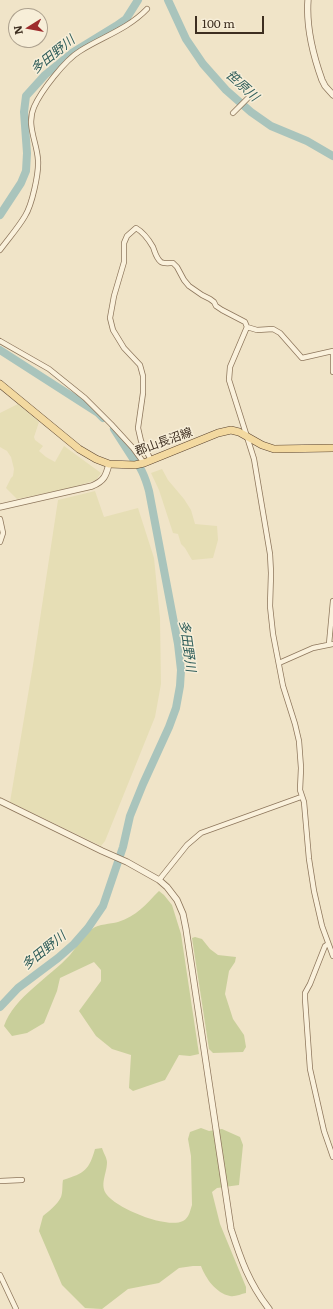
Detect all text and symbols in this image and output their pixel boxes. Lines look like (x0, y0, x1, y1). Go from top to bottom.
north arrow (8, 8, 48, 48)
scale bar (197, 8, 266, 34)
text: 100 m (202, 14, 235, 32)
text: N (8, 24, 26, 36)
water label: 多田野川 (28, 33, 78, 77)
water label: 笹原川 (222, 67, 262, 105)
street label: 郡山長沼線 (133, 425, 195, 459)
water label: 多田野川 (176, 619, 198, 673)
water label: 多田野川 (19, 929, 69, 973)

